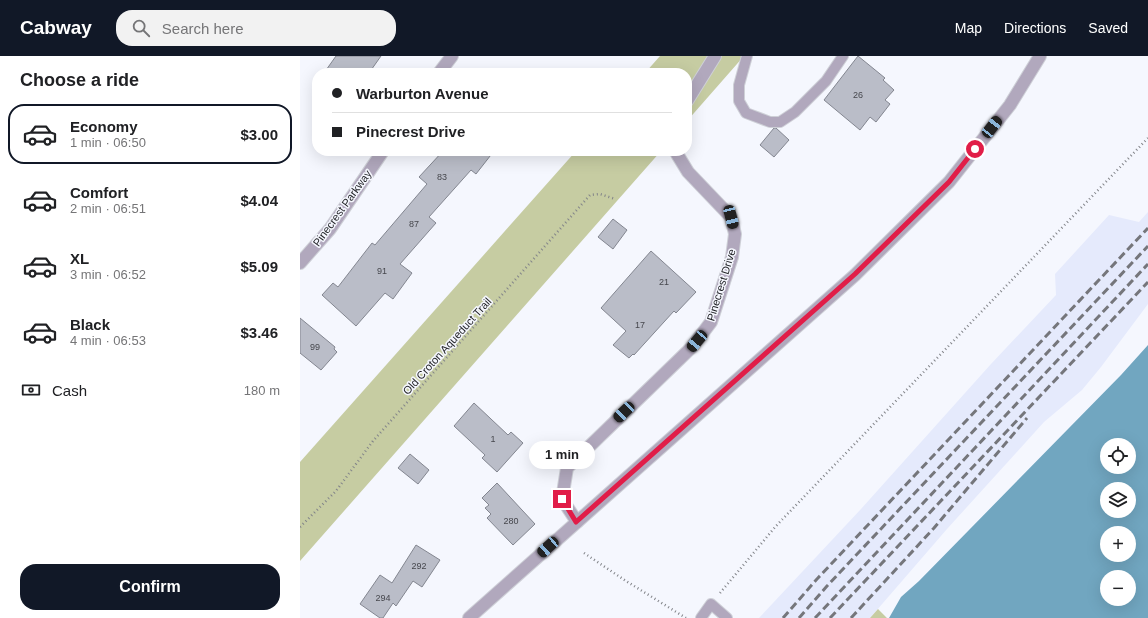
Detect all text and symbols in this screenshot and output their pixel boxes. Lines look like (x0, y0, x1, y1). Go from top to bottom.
search box (116, 10, 396, 46)
text: Cabway (20, 17, 92, 38)
icon: search (130, 17, 152, 39)
text: Search here (162, 20, 244, 37)
text: Map (955, 20, 982, 36)
text: Directions (1004, 20, 1066, 36)
text: Saved (1088, 20, 1128, 36)
text: Choose a ride (20, 70, 139, 90)
text: Warburton Avenue (356, 85, 489, 102)
house number: 26 (853, 90, 863, 100)
car (980, 114, 1004, 140)
icon: car (22, 116, 58, 152)
text: Economy (70, 118, 138, 135)
text: Pinecrest Drive (356, 123, 465, 140)
text: $3.00 (240, 126, 278, 143)
text: 1 min · 06:50 (70, 135, 146, 150)
route start (966, 140, 984, 158)
street label: Pinecrest Parkway (310, 167, 374, 248)
house number: 83 (437, 172, 447, 182)
icon: car (22, 182, 58, 218)
text: Comfort (70, 184, 128, 201)
text: $4.04 (240, 192, 278, 209)
text: 2 min · 06:51 (70, 201, 146, 216)
car (722, 204, 740, 230)
house number: 87 (409, 219, 419, 229)
icon: car (22, 248, 58, 284)
street label: Pinecrest Drive (704, 248, 738, 322)
text: XL (70, 250, 89, 267)
text: $5.09 (240, 258, 278, 275)
house number: 91 (377, 266, 387, 276)
text: 3 min · 06:52 (70, 267, 146, 282)
house number: 21 (659, 277, 669, 287)
street label: Old Croton Aqueduct Trail (400, 295, 494, 397)
icon: car (22, 314, 58, 350)
text: Black (70, 316, 110, 333)
house number: 17 (635, 320, 645, 330)
text: $3.46 (240, 324, 278, 341)
car (685, 328, 709, 354)
text: 4 min · 06:53 (70, 333, 146, 348)
house number: 99 (310, 342, 320, 352)
icon: cash (20, 379, 42, 401)
text: Cash (52, 382, 87, 399)
text: 180 m (244, 383, 280, 398)
car (611, 399, 637, 425)
house number: 1 (490, 434, 496, 444)
map controls (1100, 438, 1136, 606)
button: locate (1100, 438, 1136, 474)
callout: 1 min (529, 441, 595, 469)
text: 1 min (545, 447, 579, 462)
button: layers (1100, 482, 1136, 518)
route end (553, 490, 571, 508)
house number: 280 (503, 516, 519, 526)
button: + (1100, 526, 1136, 562)
car (535, 535, 561, 559)
house number: 292 (411, 561, 427, 571)
button: Confirm (20, 564, 280, 610)
button: − (1100, 570, 1136, 606)
house number: 294 (375, 593, 391, 603)

